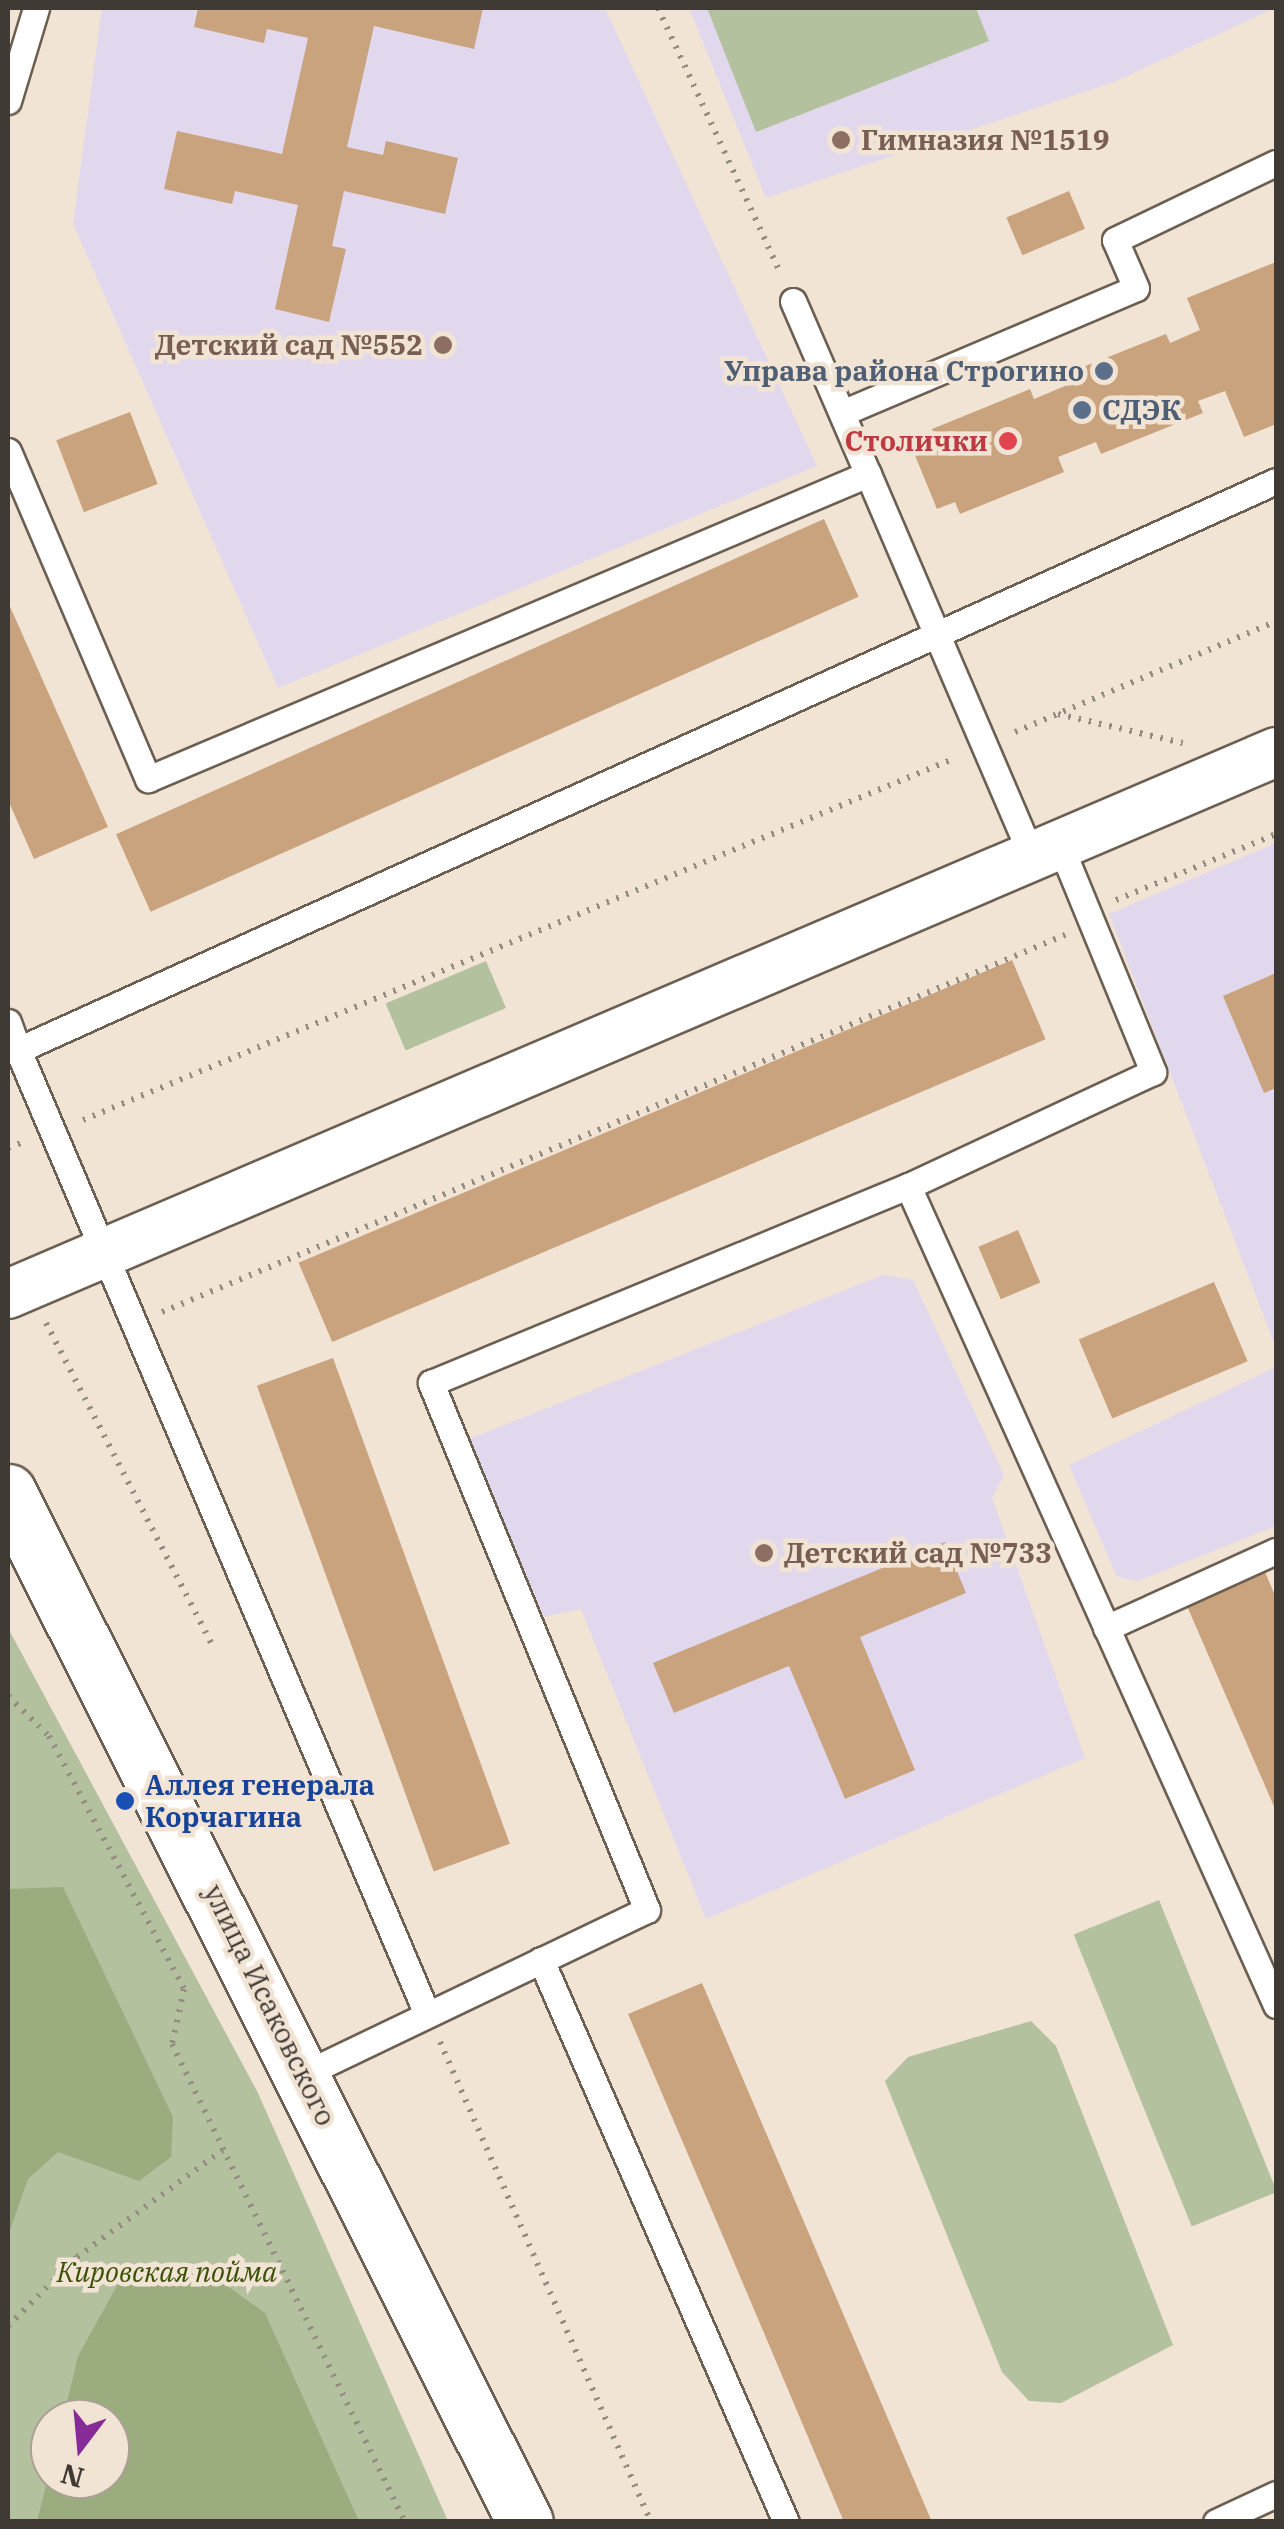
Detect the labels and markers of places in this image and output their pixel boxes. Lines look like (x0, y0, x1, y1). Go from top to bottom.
place label: Гимназия №1519 (861, 123, 1110, 157)
marker: Гимназия №1519 (830, 129, 852, 151)
place label: Детский сад №552 (155, 328, 423, 362)
marker: Детский сад №552 (432, 334, 454, 356)
place label: Управа района Строгино (724, 354, 1084, 388)
marker: Управа района Строгино (1093, 360, 1115, 382)
place label: СДЭК (1102, 393, 1181, 427)
marker: СДЭК (1071, 399, 1093, 421)
place label: Столички (844, 424, 988, 458)
marker: Столички (997, 430, 1019, 452)
place label: Детский сад №733 (784, 1536, 1052, 1570)
marker: Детский сад №733 (753, 1542, 775, 1564)
place label: Аллея генерала Корчагина (145, 1768, 375, 1834)
marker: Аллея генерала Корчагина (114, 1790, 136, 1812)

